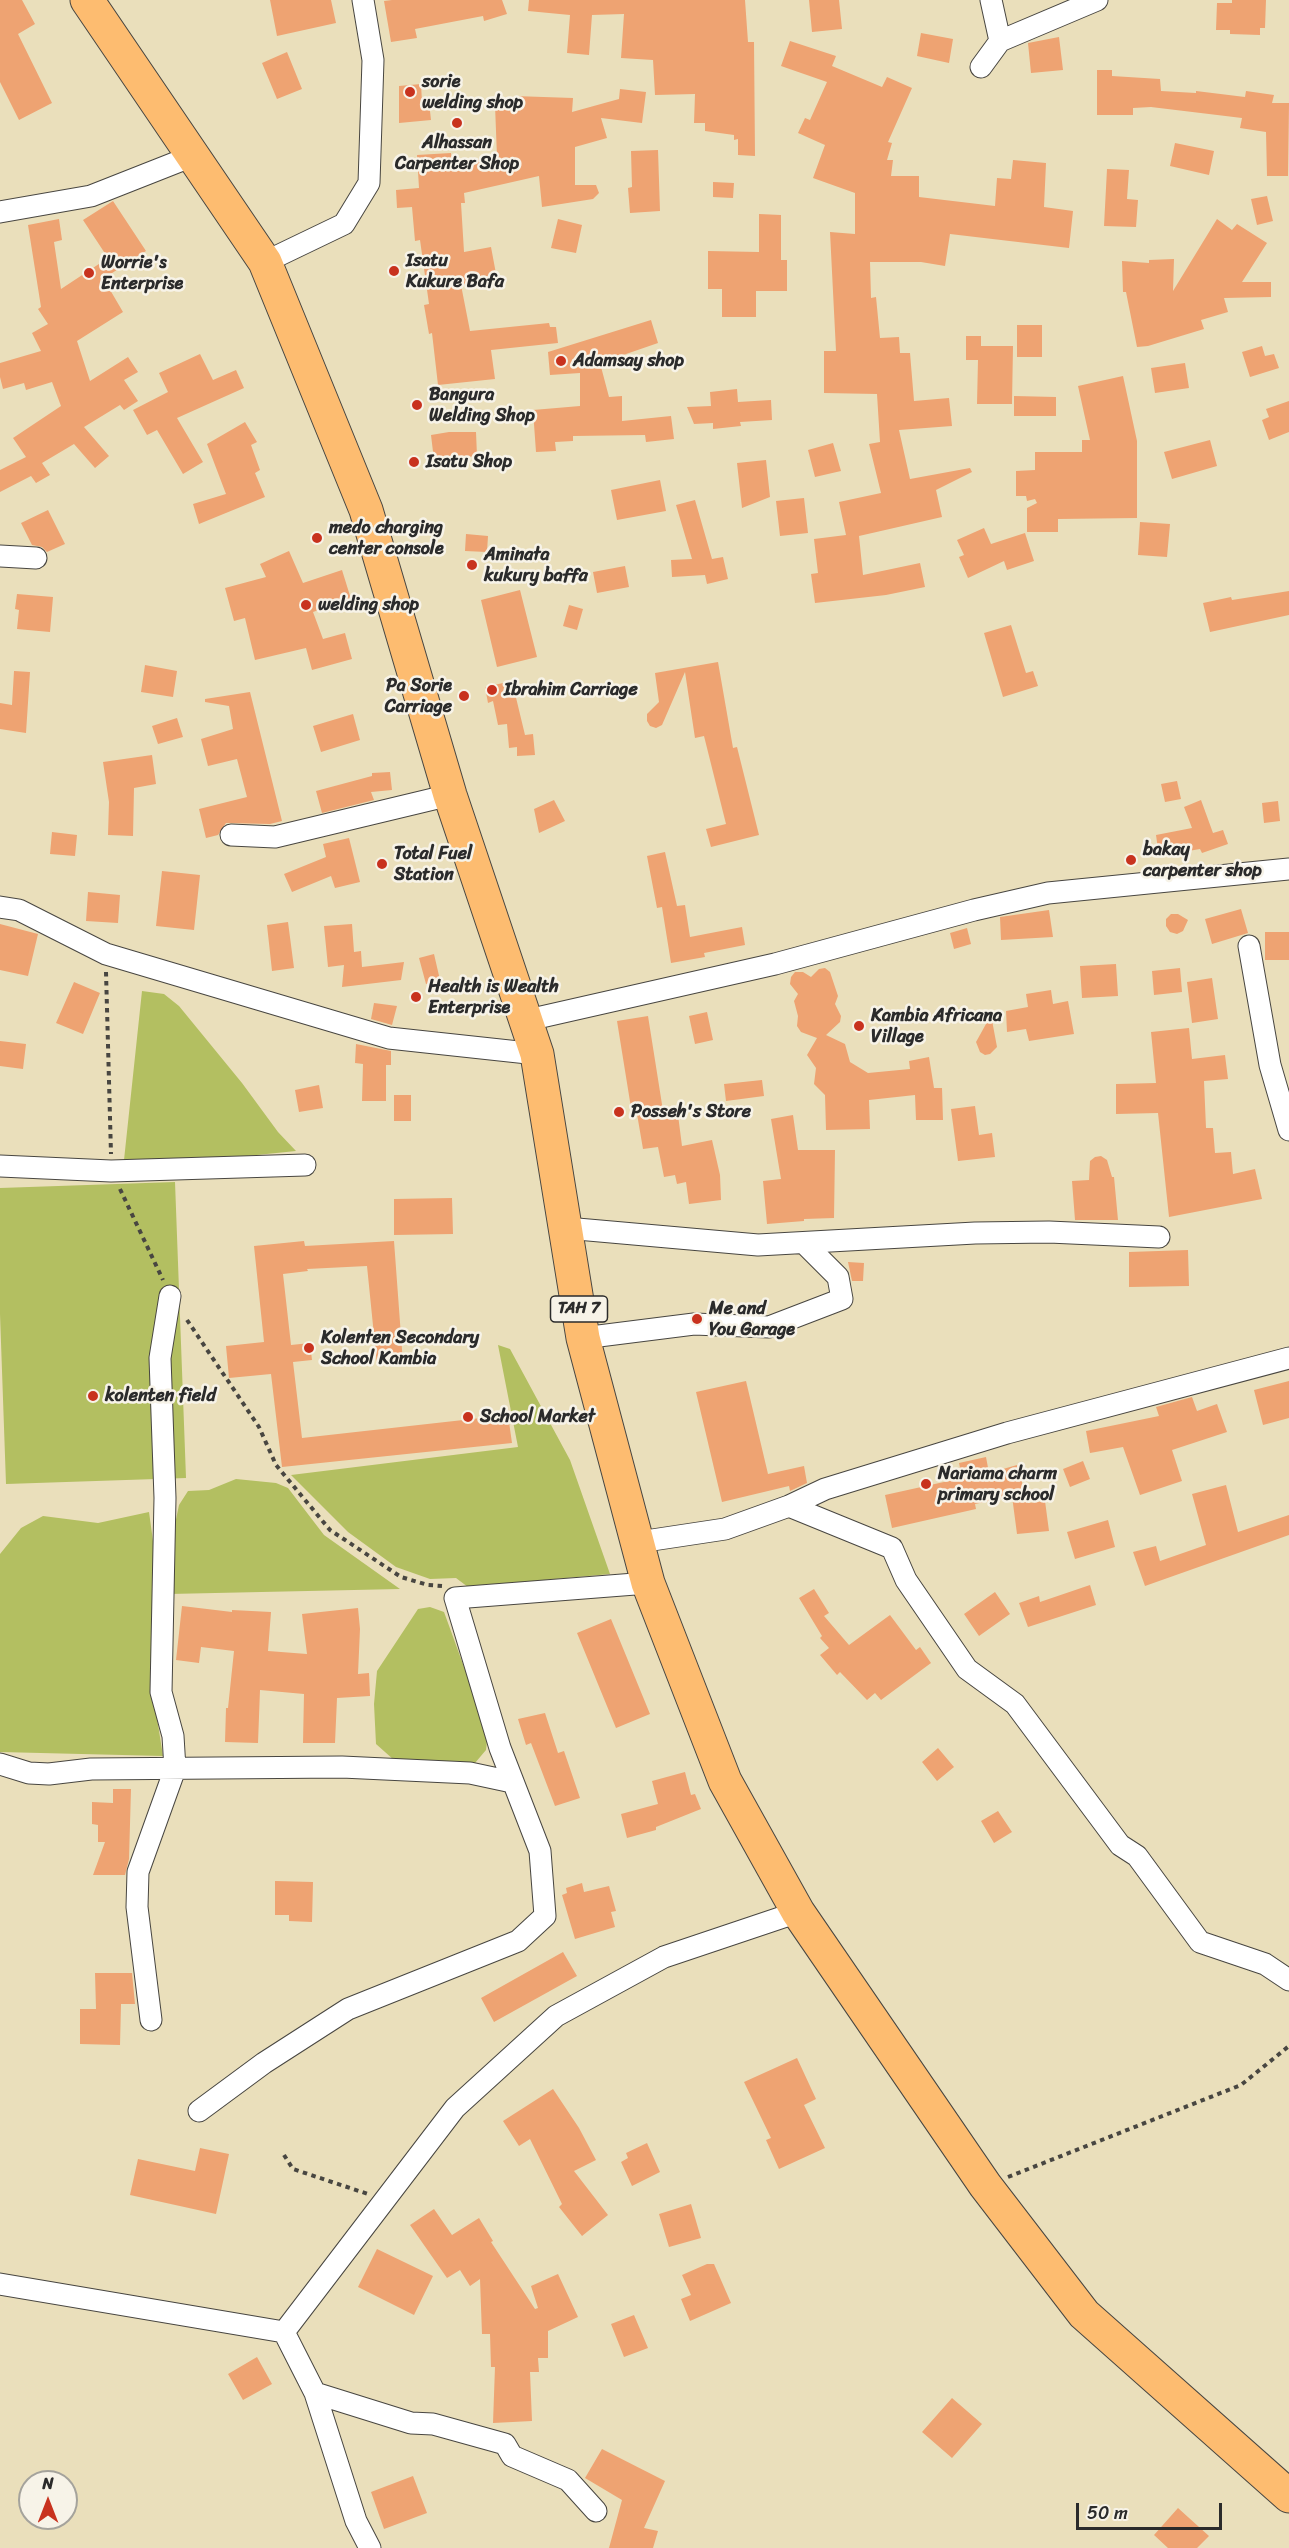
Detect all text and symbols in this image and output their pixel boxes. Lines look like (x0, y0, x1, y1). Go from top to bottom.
place label: sorie welding shop (422, 71, 523, 113)
marker: sorie welding shop (403, 85, 417, 99)
marker: Alhassan Carpenter Shop (450, 116, 464, 130)
place label: Alhassan Carpenter Shop (395, 132, 519, 174)
place label: Isatu Kukure Bafa (406, 250, 504, 292)
place label: Worrie's Enterprise (101, 252, 183, 294)
marker: Isatu Kukure Bafa (387, 264, 401, 278)
marker: Worrie's Enterprise (82, 266, 96, 280)
place label: Adamsay shop (573, 350, 684, 372)
marker: Adamsay shop (554, 354, 568, 368)
place label: Bangura Welding Shop (429, 384, 535, 426)
marker: Bangura Welding Shop (410, 398, 424, 412)
place label: Isatu Shop (426, 451, 512, 473)
marker: Isatu Shop (407, 455, 421, 469)
place label: medo charging center console (329, 517, 444, 560)
marker: medo charging center console (310, 531, 324, 545)
place label: Aminata kukury baffa (484, 544, 588, 586)
marker: Aminata kukury baffa (465, 558, 479, 572)
place label: welding shop (318, 594, 419, 616)
marker: welding shop (299, 598, 313, 612)
place label: Pa Sorie Carriage (385, 675, 452, 718)
place label: Ibrahim Carriage (504, 679, 638, 701)
marker: Ibrahim Carriage (485, 683, 499, 697)
marker: Pa Sorie Carriage (457, 689, 471, 703)
place label: bakay carpenter shop (1143, 839, 1262, 882)
place label: Total Fuel Station (394, 843, 472, 886)
marker: bakay carpenter shop (1124, 853, 1138, 867)
marker: Total Fuel Station (375, 857, 389, 871)
place label: Health is Wealth Enterprise (428, 976, 559, 1018)
marker: Health is Wealth Enterprise (409, 990, 423, 1004)
place label: Kambia Africana Village (871, 1005, 1002, 1048)
marker: Kambia Africana Village (852, 1019, 866, 1033)
place label: Posseh's Store (631, 1101, 751, 1123)
marker: Posseh's Store (612, 1105, 626, 1119)
road number: TAH 7 (550, 1296, 608, 1322)
place label: Me and You Garage (709, 1298, 795, 1340)
marker: Me and You Garage (690, 1312, 704, 1326)
place label: Kolenten Secondary School Kambia (321, 1327, 479, 1370)
marker: Kolenten Secondary School Kambia (302, 1341, 316, 1355)
place label: kolenten field (105, 1385, 216, 1407)
marker: kolenten field (86, 1389, 100, 1403)
place label: School Market (480, 1406, 595, 1428)
marker: School Market (461, 1410, 475, 1424)
place label: Nariama charm primary school (938, 1463, 1057, 1506)
marker: Nariama charm primary school (919, 1477, 933, 1491)
text: N (42, 2469, 54, 2498)
north arrow (18, 2470, 78, 2530)
scale bar (1079, 2491, 1224, 2529)
text: 50 m (1087, 2497, 1128, 2529)

